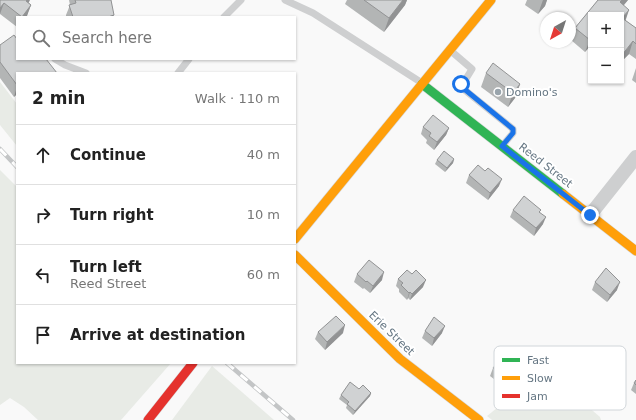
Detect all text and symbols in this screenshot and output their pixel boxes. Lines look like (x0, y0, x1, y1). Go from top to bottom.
north arrow (540, 12, 576, 48)
map controls (588, 12, 624, 84)
button: + (588, 12, 624, 48)
search box (16, 16, 296, 60)
icon: search (30, 27, 52, 49)
text: Search here (62, 29, 152, 47)
button: − (588, 48, 624, 84)
route start (452, 75, 470, 93)
place label: Domino's (506, 86, 558, 99)
marker: Domino's (493, 87, 503, 97)
text: 2 min (32, 88, 85, 108)
text: Walk · 110 m (195, 91, 280, 106)
street label: Reed Street (516, 140, 576, 191)
icon: ahead (32, 144, 54, 166)
text: Continue (70, 146, 146, 164)
text: 40 m (247, 147, 280, 162)
icon: right (32, 204, 54, 226)
text: Turn right (70, 206, 154, 224)
route end (581, 206, 599, 224)
text: 10 m (247, 207, 280, 222)
text: Turn left (70, 258, 142, 276)
icon: left (32, 264, 54, 286)
text: 60 m (247, 267, 280, 282)
text: Reed Street (70, 276, 146, 291)
street label: Erie Street (366, 308, 418, 359)
icon: arrive (32, 324, 54, 346)
text: Arrive at destination (70, 326, 245, 344)
legend (494, 346, 626, 410)
text: Fast (527, 354, 550, 367)
text: Slow (527, 372, 553, 385)
text: Jam (526, 390, 548, 403)

